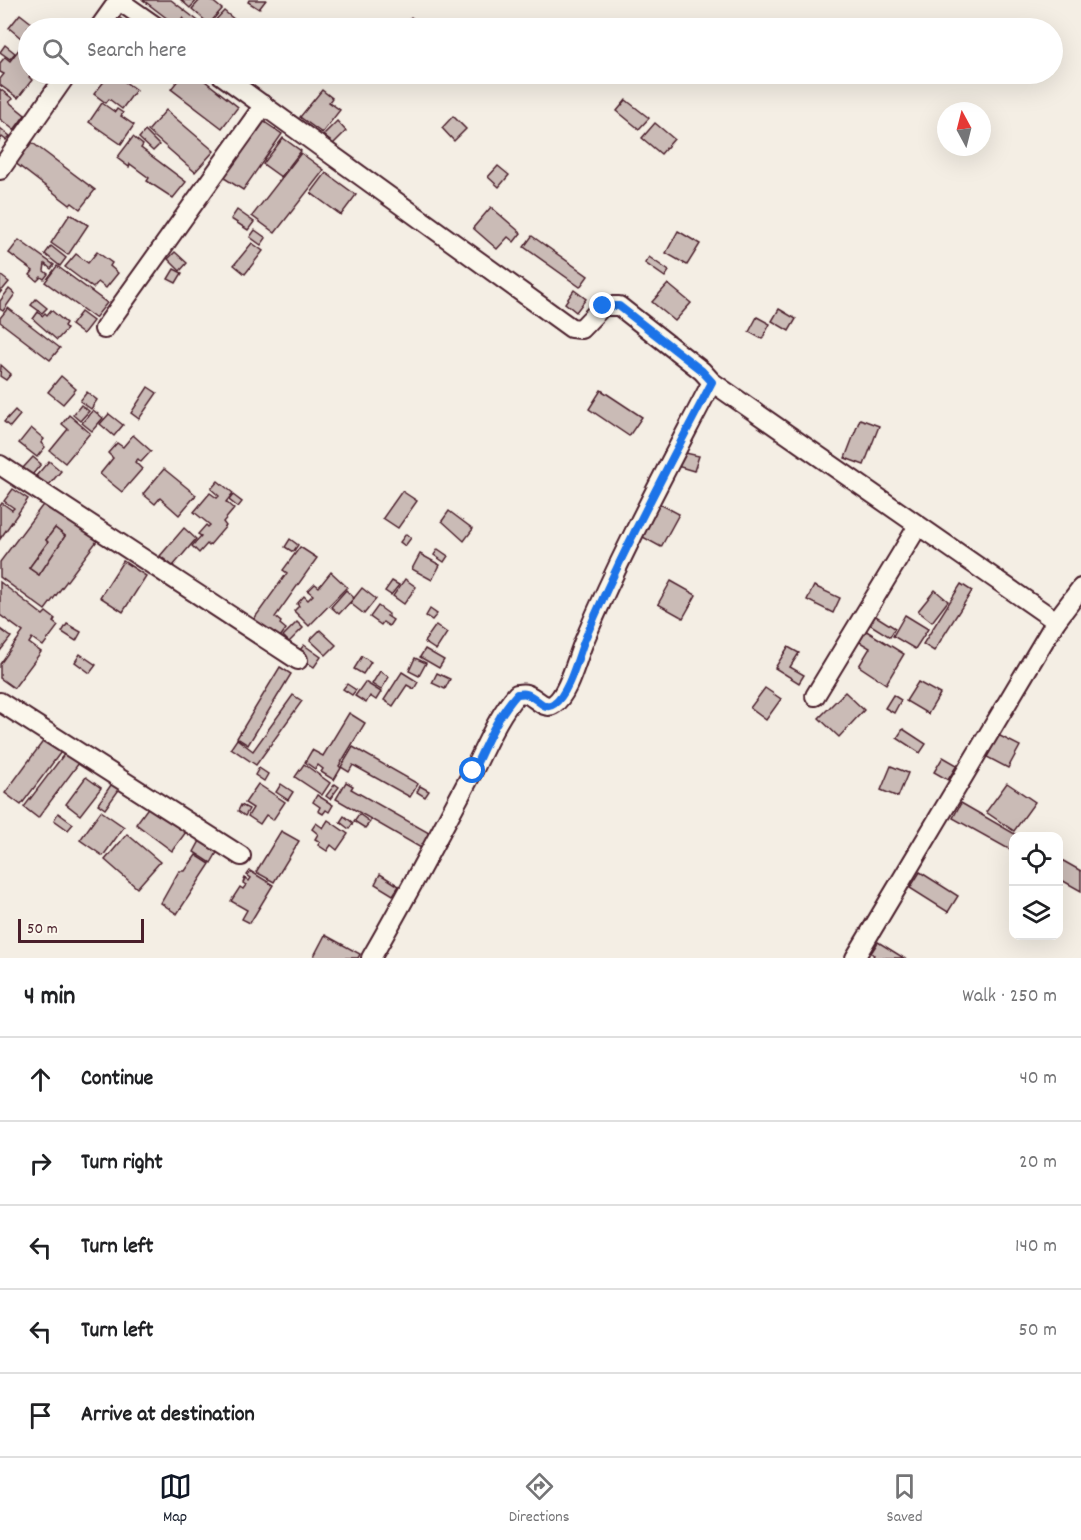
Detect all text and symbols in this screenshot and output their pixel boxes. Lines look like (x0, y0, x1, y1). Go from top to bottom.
search box (18, 18, 1063, 84)
icon: search (39, 35, 72, 68)
text: Search here (87, 36, 186, 67)
north arrow (937, 102, 991, 156)
route end (589, 292, 615, 318)
route start (459, 757, 485, 783)
map controls (1009, 832, 1063, 940)
button: locate (1009, 832, 1063, 886)
button: layers (1009, 886, 1063, 940)
scale bar (18, 916, 144, 944)
text: 50 m (27, 918, 58, 941)
text: 4 min (24, 979, 75, 1016)
text: Walk · 250 m (962, 983, 1057, 1011)
icon: ahead (24, 1063, 57, 1096)
text: Continue (81, 1064, 153, 1095)
text: 40 m (1019, 1065, 1057, 1093)
icon: right (24, 1147, 57, 1180)
text: Turn right (81, 1148, 163, 1179)
text: 20 m (1019, 1149, 1057, 1177)
icon: left (24, 1231, 57, 1264)
text: Turn left (81, 1232, 153, 1263)
text: 140 m (1015, 1233, 1057, 1261)
icon: left (24, 1315, 57, 1348)
text: Turn left (81, 1316, 153, 1347)
text: 50 m (1019, 1317, 1057, 1345)
icon: arrive (24, 1399, 57, 1432)
text: Arrive at destination (81, 1400, 255, 1431)
tab: Map (159, 1470, 192, 1529)
tab: Directions (509, 1470, 569, 1529)
tab: Saved (887, 1470, 922, 1529)

